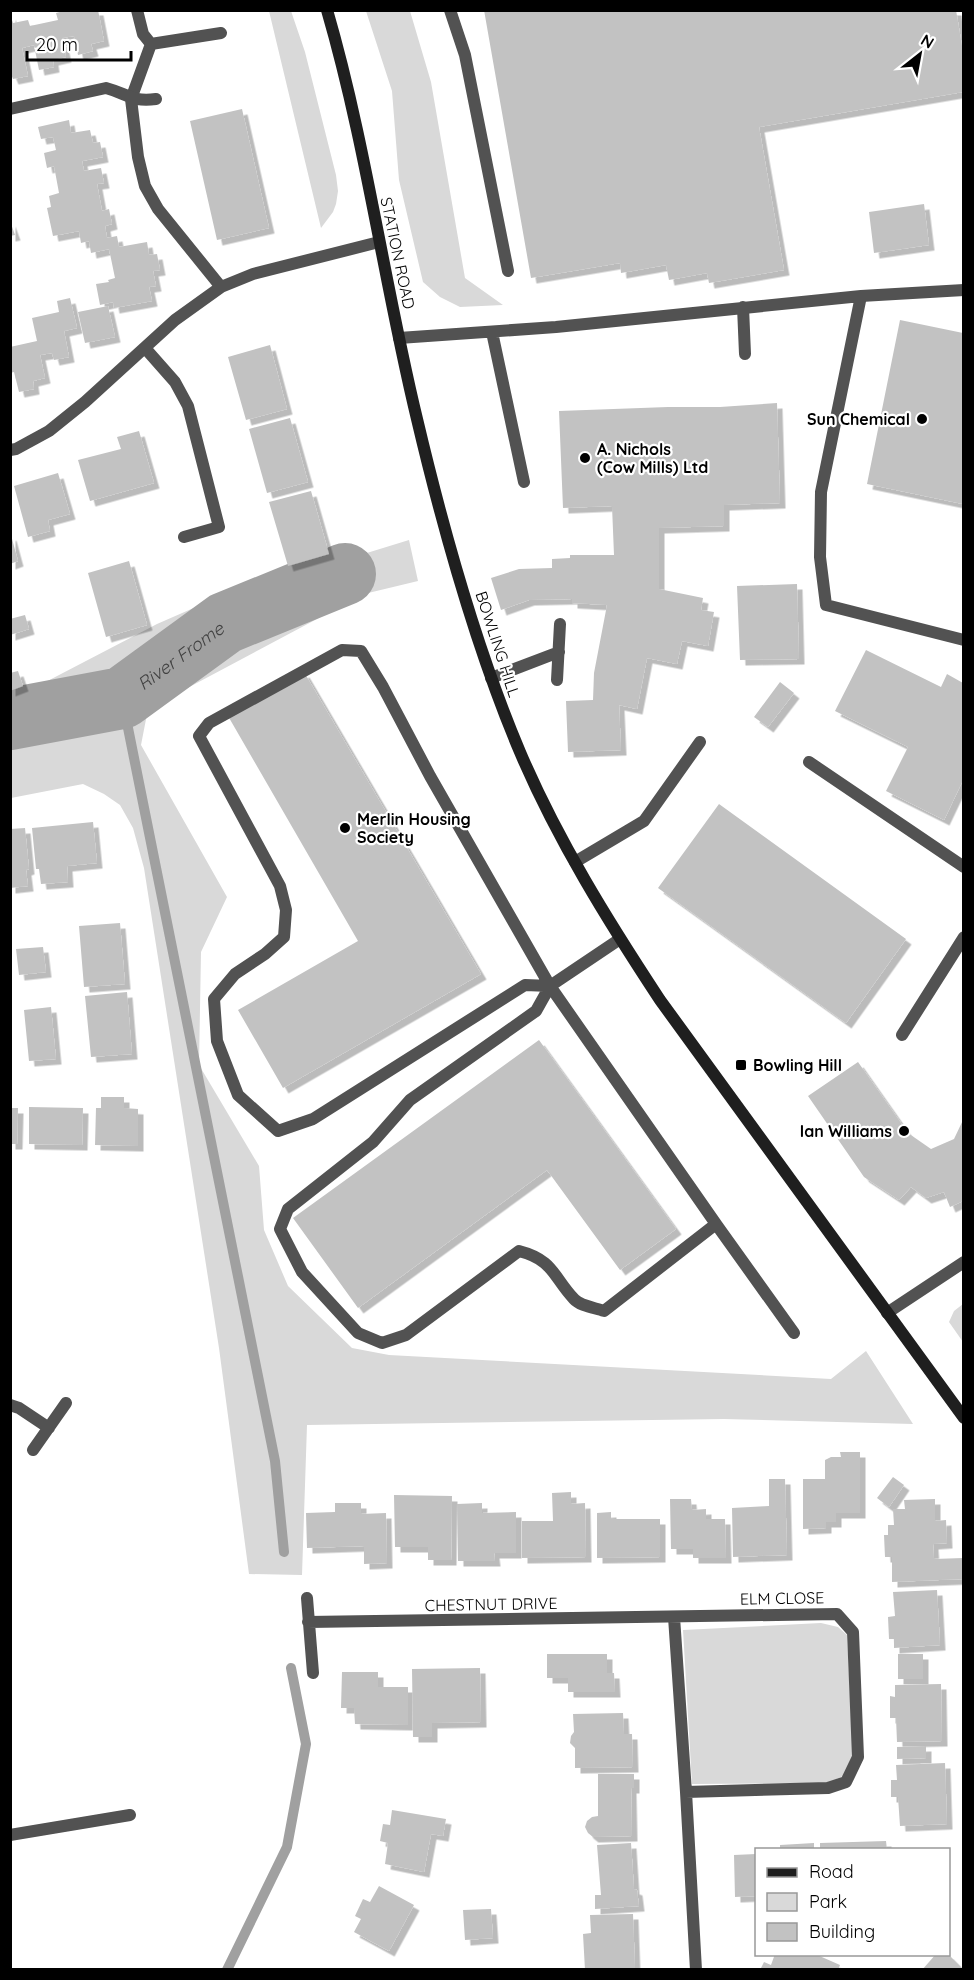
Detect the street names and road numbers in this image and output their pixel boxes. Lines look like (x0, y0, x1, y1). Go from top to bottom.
street label: STATION ROAD (376, 195, 420, 311)
street label: BOWLING HILL (471, 588, 525, 700)
street label: ELM CLOSE (740, 1587, 824, 1609)
street label: CHESTNUT DRIVE (424, 1593, 558, 1615)

